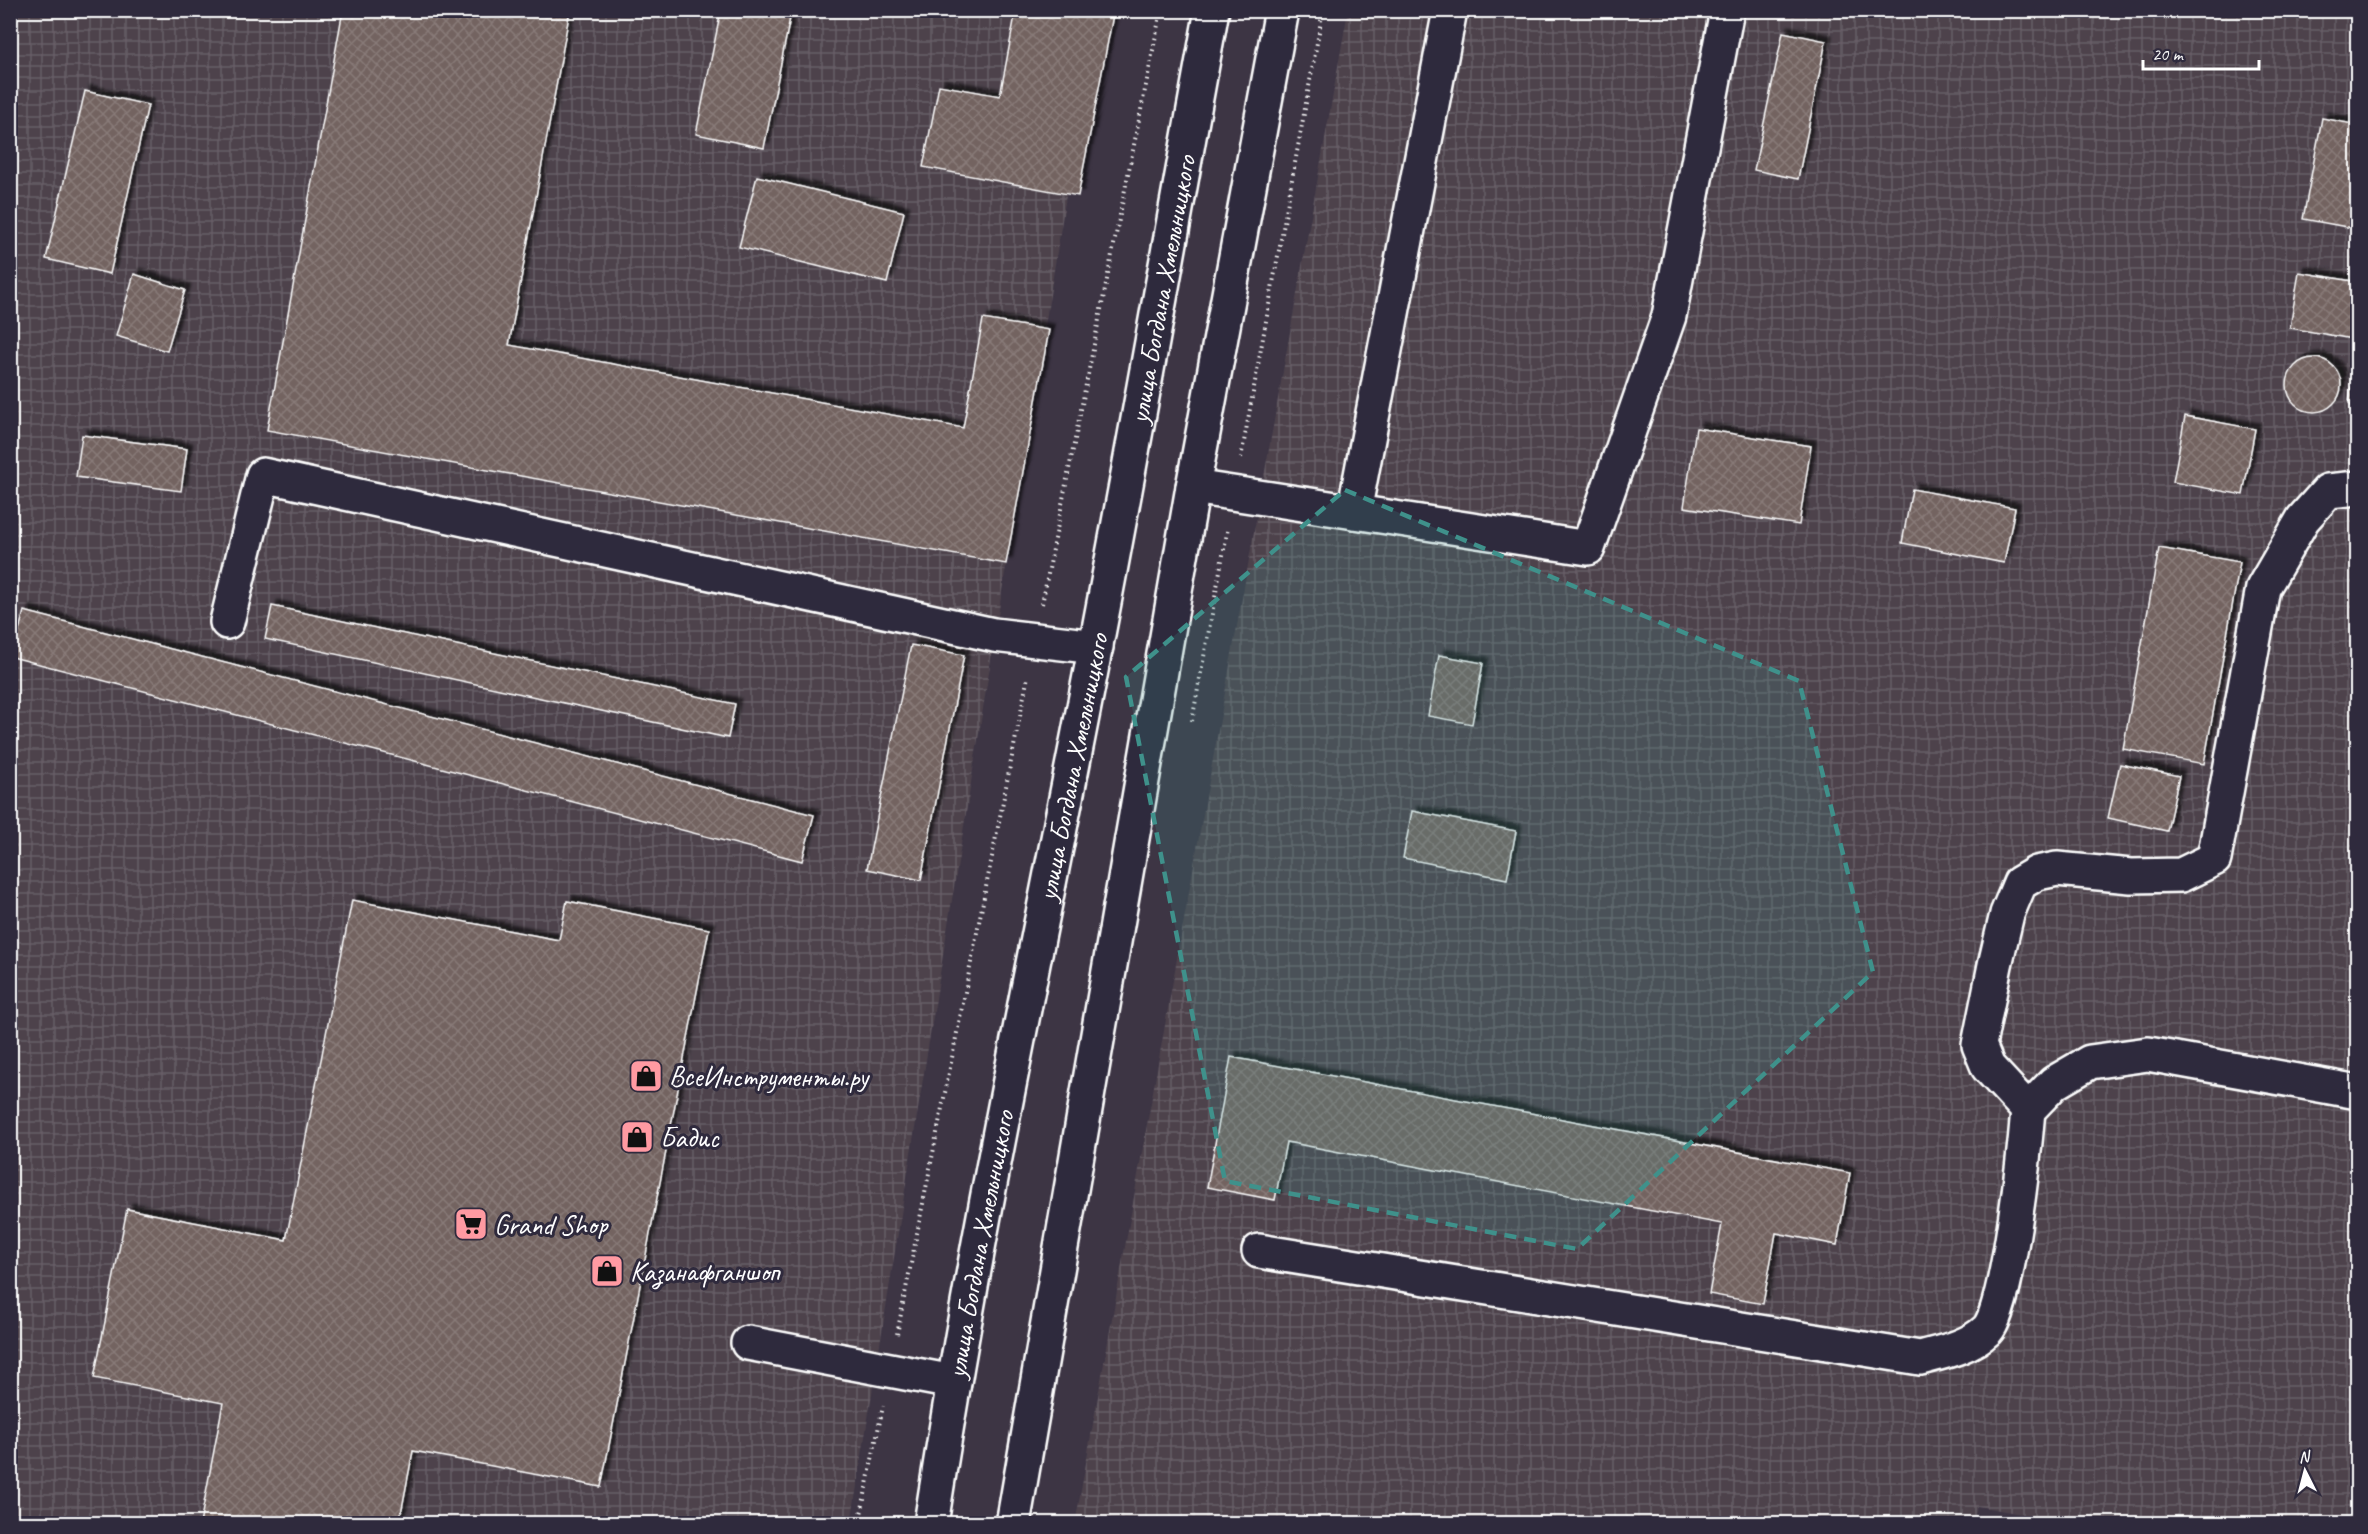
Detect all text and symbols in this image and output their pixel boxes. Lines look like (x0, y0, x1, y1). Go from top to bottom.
scale bar (2143, 33, 2258, 71)
text: 20 m (2152, 43, 2185, 65)
street label: улица Богдана Хмельницкого (1120, 151, 1203, 428)
street label: улица Богдана Хмельницкого (1028, 629, 1116, 906)
shop icon: ВсеИнструменты.ру (628, 1058, 664, 1094)
place label: ВсеИнструменты.ру (669, 1059, 871, 1094)
street label: улица Богдана Хмельницкого (937, 1105, 1022, 1383)
shop icon: Бадис (619, 1119, 655, 1155)
place label: Бадис (660, 1120, 720, 1155)
supermarket icon: Grand Shop (453, 1206, 489, 1242)
place label: Grand Shop (494, 1207, 609, 1242)
shop icon: Казанафганшоп (589, 1253, 625, 1289)
place label: Казанафганшоп (630, 1254, 781, 1290)
north arrow (2275, 1441, 2335, 1501)
text: N (2298, 1446, 2313, 1468)

